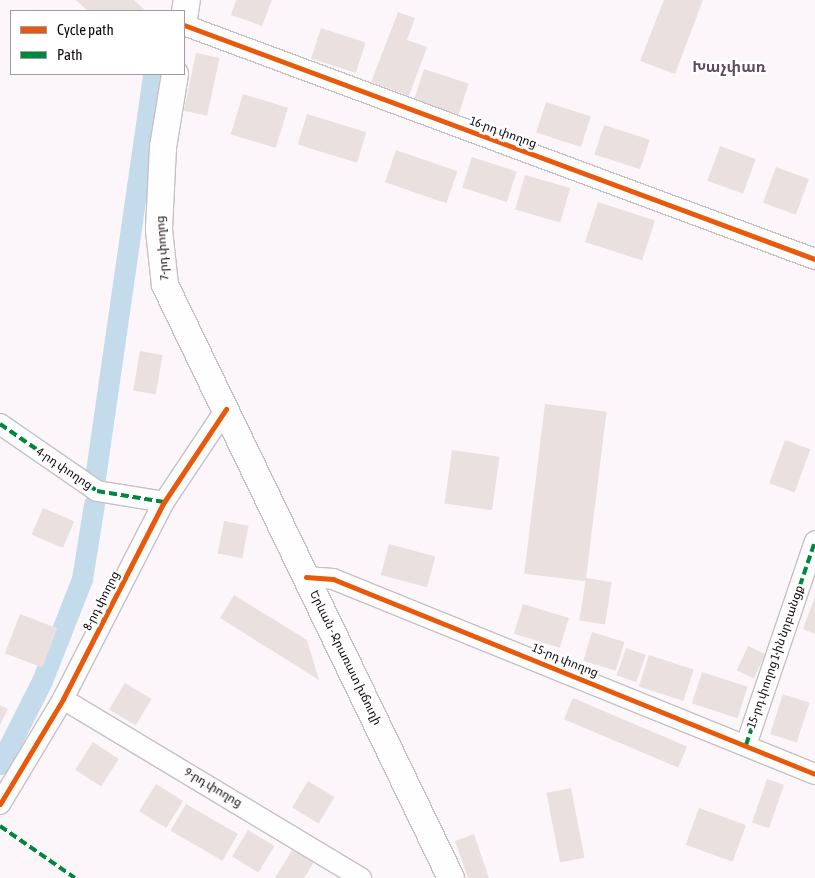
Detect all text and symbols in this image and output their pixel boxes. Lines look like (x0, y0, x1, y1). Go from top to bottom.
legend (10, 10, 185, 75)
text: Cycle path (57, 21, 114, 38)
text: Path (57, 46, 83, 63)
district label: Խաչփառ (692, 58, 766, 76)
street label: 16-րդ փողոց (467, 114, 539, 152)
street label: 7-րդ փողոց (154, 215, 172, 281)
street label: 4-րդ փողոց (33, 445, 95, 493)
street label: 8-րդ փողոց (81, 569, 123, 633)
street label: 15-րդ փողոց 1-ին նրբանցք (745, 584, 807, 730)
street label: Երևան - Ջրառատ խճուղի (306, 588, 384, 728)
street label: 15-րդ փողոց (530, 641, 600, 681)
street label: 9-րդ փողոց (182, 765, 244, 811)

